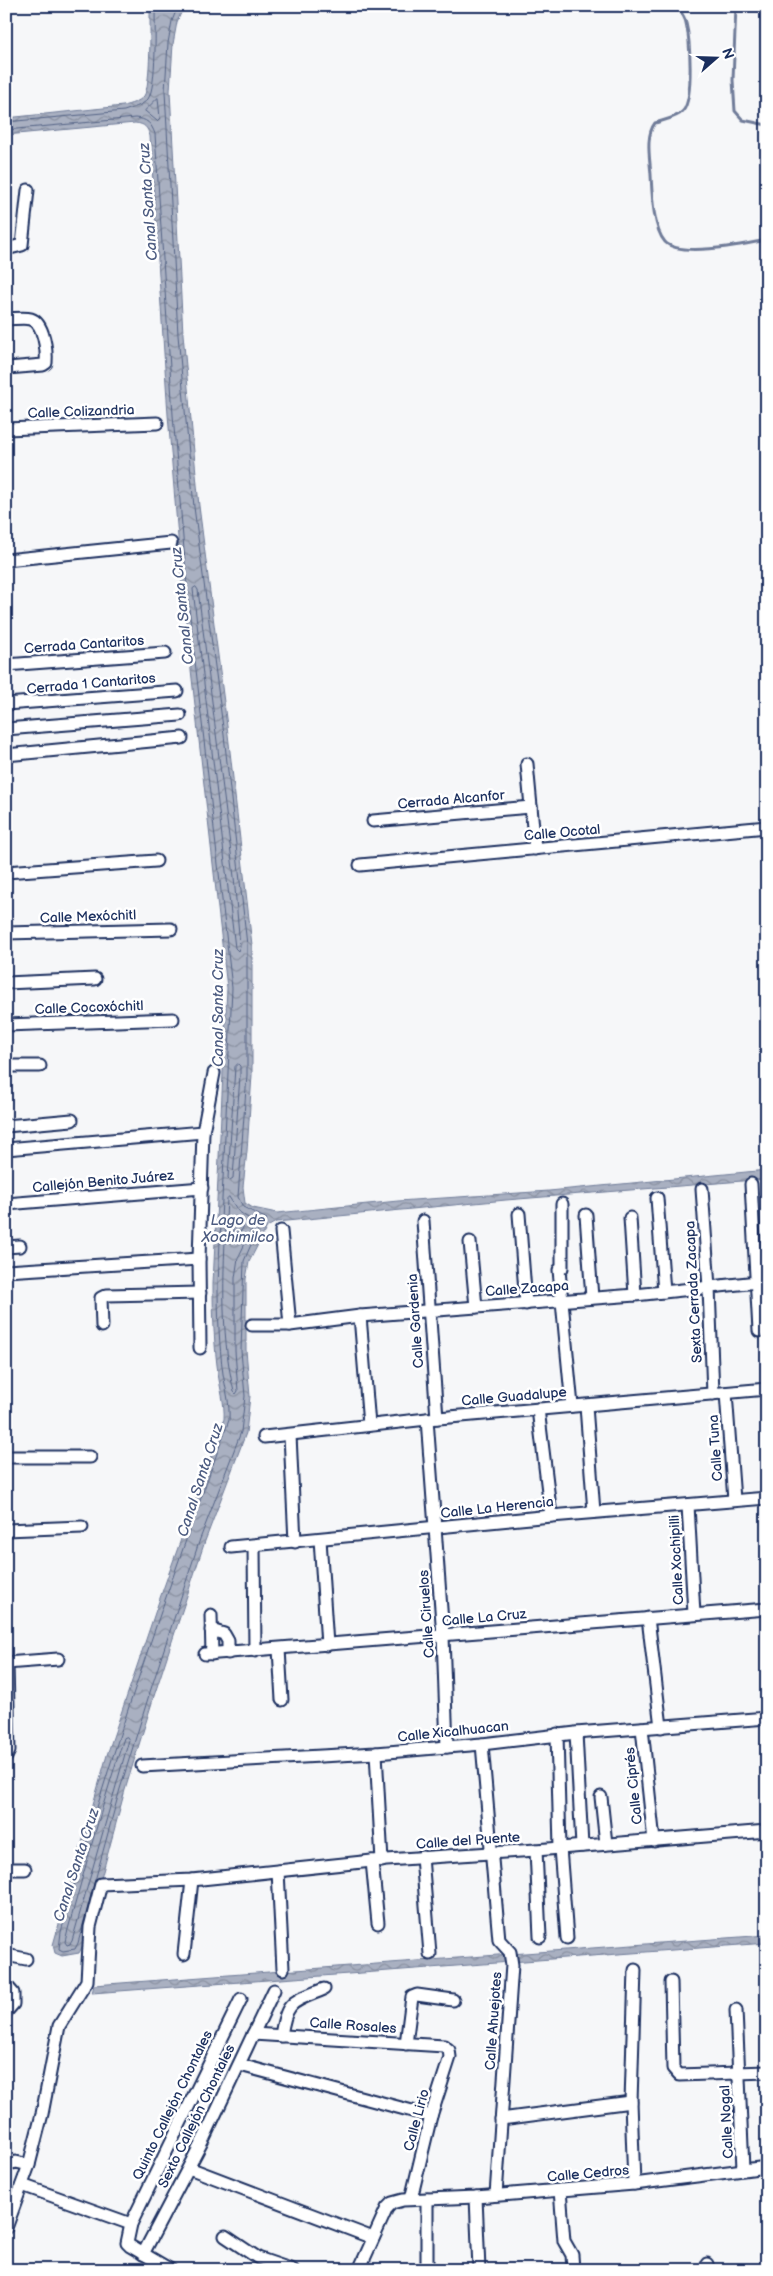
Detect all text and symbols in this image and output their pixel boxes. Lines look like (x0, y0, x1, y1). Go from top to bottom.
north arrow (690, 32, 740, 82)
text: N (718, 46, 738, 62)
water label: Canal Santa Cruz (135, 141, 162, 262)
street label: Calle Colizandria (27, 401, 135, 422)
water label: Canal Santa Cruz (167, 545, 198, 666)
street label: Cerrada Cantaritos (23, 632, 145, 657)
street label: Cerrada 1 Cantaritos (26, 669, 156, 698)
street label: Cerrada Alcanfor (397, 786, 506, 813)
street label: Calle Ocotal (523, 821, 601, 844)
street label: Calle Mexóchitl (40, 906, 136, 927)
water label: Canal Santa Cruz (209, 948, 228, 1067)
street label: Calle Cocoxóchitl (34, 997, 144, 1018)
street label: Callejón Benito Juárez (32, 1167, 175, 1196)
water label: Lago de Xochimilco (201, 1211, 274, 1247)
street label: Sexta Cerrada Zacapa (681, 1220, 706, 1364)
street label: Calle Gardenia (404, 1273, 427, 1369)
street label: Calle Zacapa (485, 1277, 570, 1300)
street label: Calle Guadalupe (461, 1383, 567, 1410)
street label: Calle Tuna (705, 1414, 726, 1482)
water label: Canal Santa Cruz (173, 1420, 228, 1539)
street label: Calle La Herencia (440, 1493, 554, 1522)
street label: Calle Xochipilli (666, 1514, 687, 1606)
street label: Calle Ciruelos (415, 1569, 438, 1659)
street label: Calle La Cruz (441, 1605, 527, 1630)
street label: Calle Xicalhuacan (397, 1717, 510, 1746)
street label: Calle Ciprés (621, 1746, 646, 1825)
water label: Canal Santa Cruz (49, 1805, 104, 1924)
street label: Calle del Puente (415, 1828, 521, 1853)
street label: Calle Ahuejotes (482, 1971, 505, 2071)
street label: Calle Rosales (309, 2014, 397, 2037)
street label: Quinto Callejón Chontales (129, 2028, 216, 2183)
street label: Sexto Callejón Chontales (154, 2042, 239, 2191)
street label: Calle Nogal (716, 2085, 737, 2159)
street label: Calle Lirio (400, 2087, 433, 2153)
street label: Calle Cedros (546, 2161, 630, 2186)

